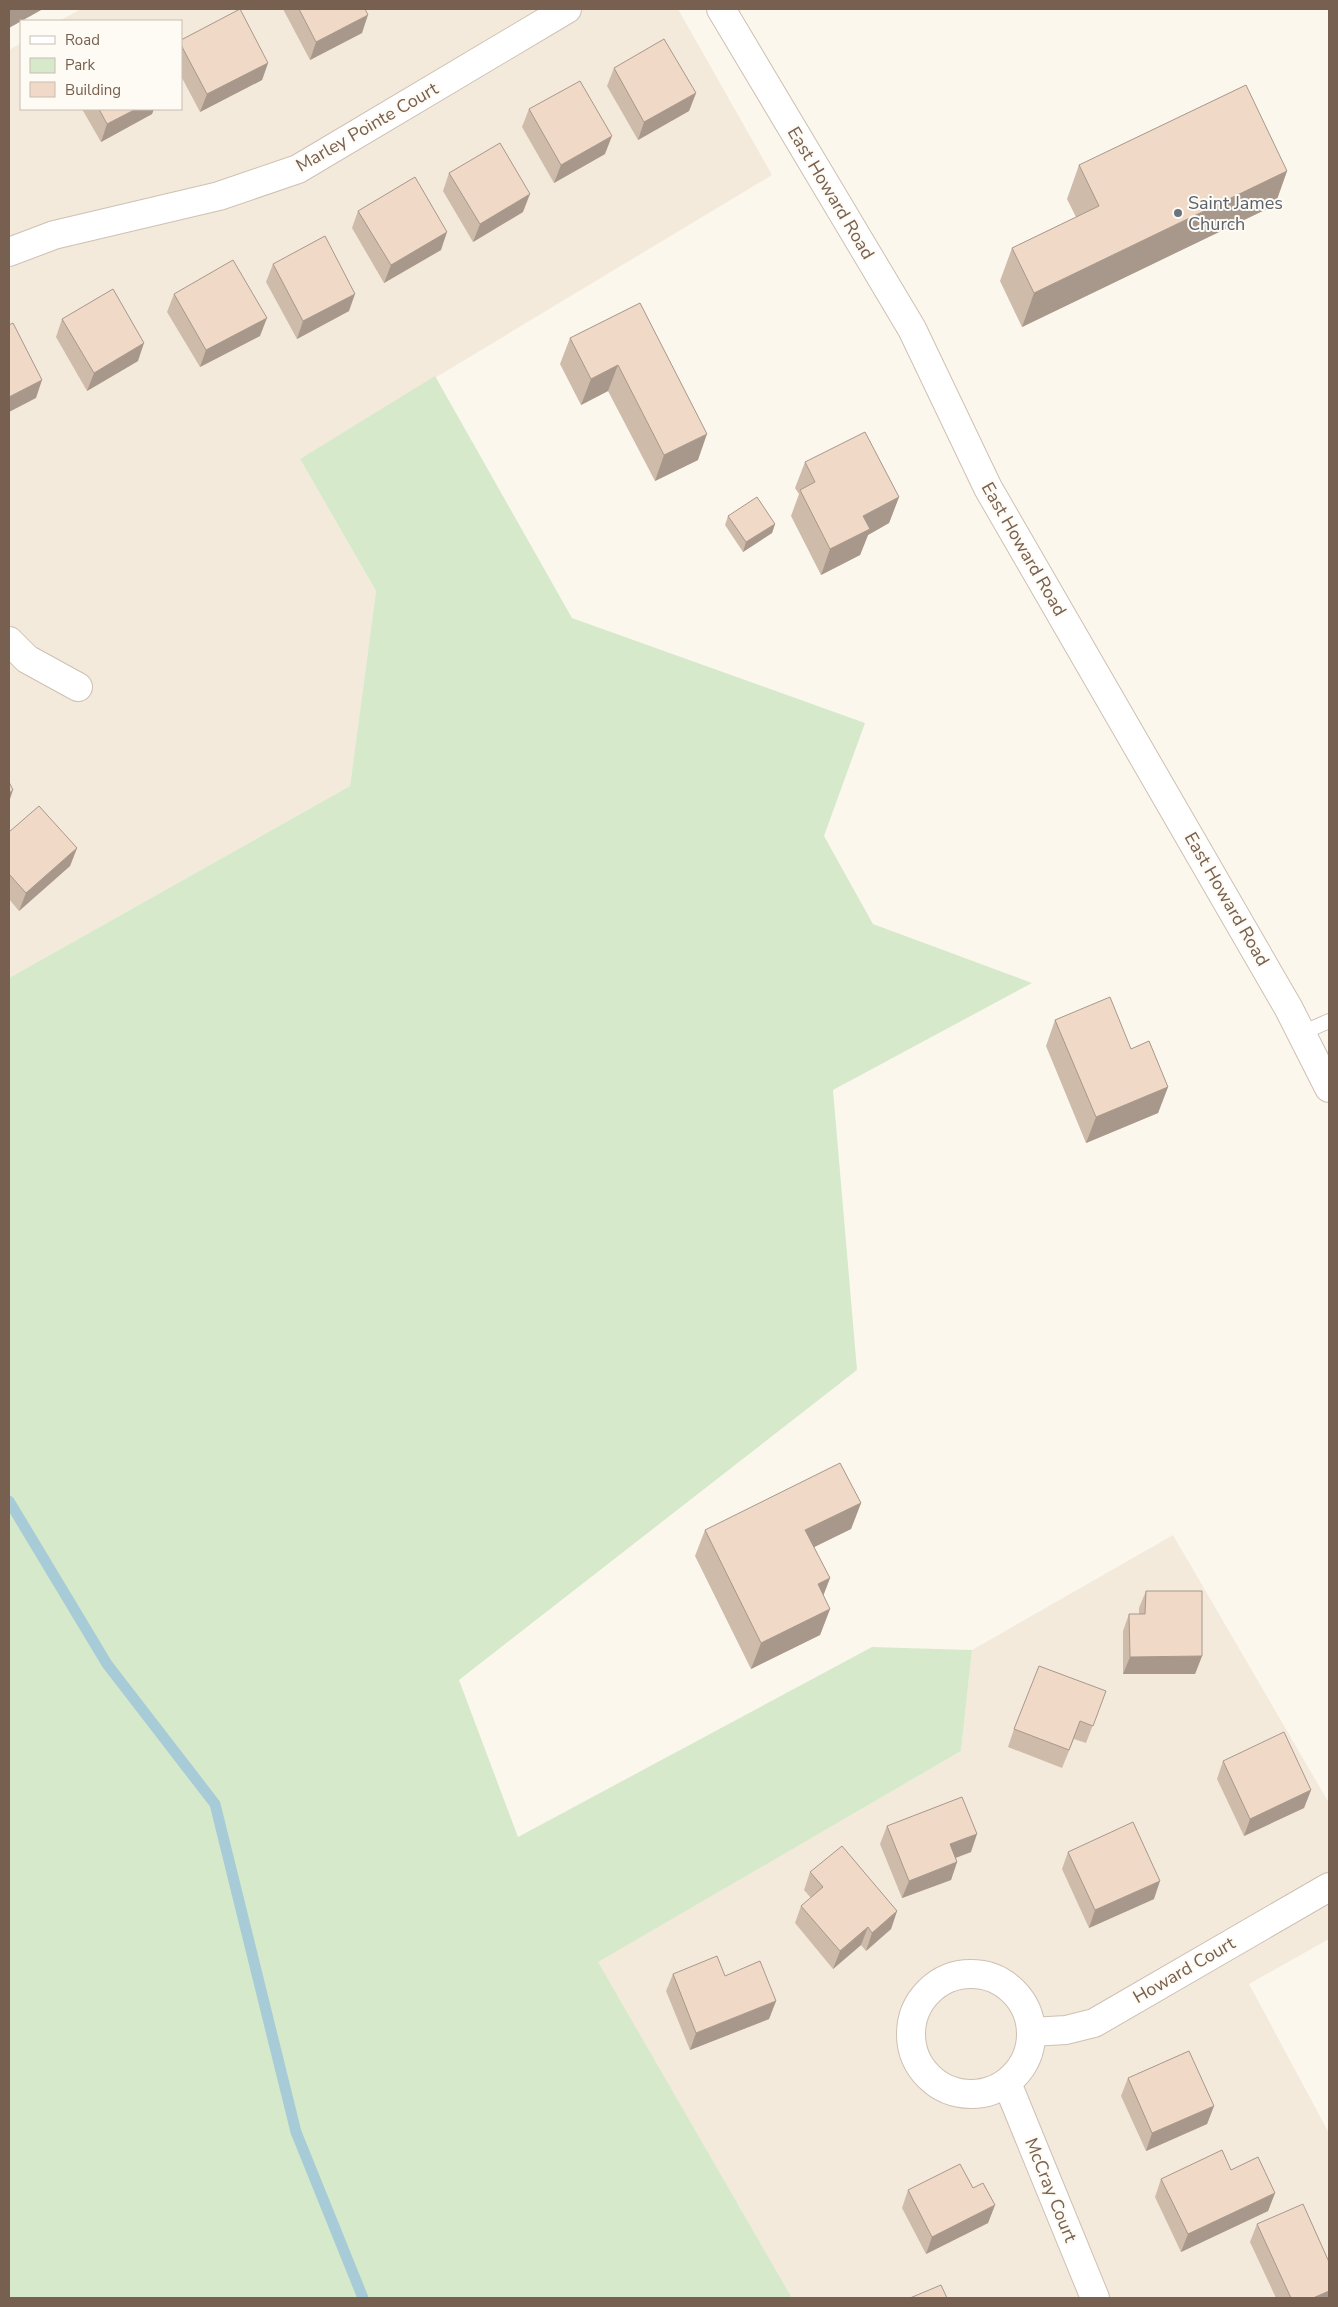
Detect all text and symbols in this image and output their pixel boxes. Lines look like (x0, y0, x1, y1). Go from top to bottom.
legend (20, 20, 182, 110)
text: Road (65, 30, 100, 50)
text: Park (65, 55, 95, 75)
street label: Marley Pointe Court (291, 76, 443, 178)
text: Building (65, 80, 121, 100)
street label: East Howard Road (782, 122, 880, 264)
place label: Saint James Church (1188, 191, 1283, 236)
marker: Saint James Church (1172, 207, 1184, 219)
street label: East Howard Road (976, 478, 1072, 620)
street label: East Howard Road (1179, 828, 1275, 970)
street label: Howard Court (1128, 1931, 1240, 2009)
street label: McCray Court (1019, 2134, 1083, 2246)

